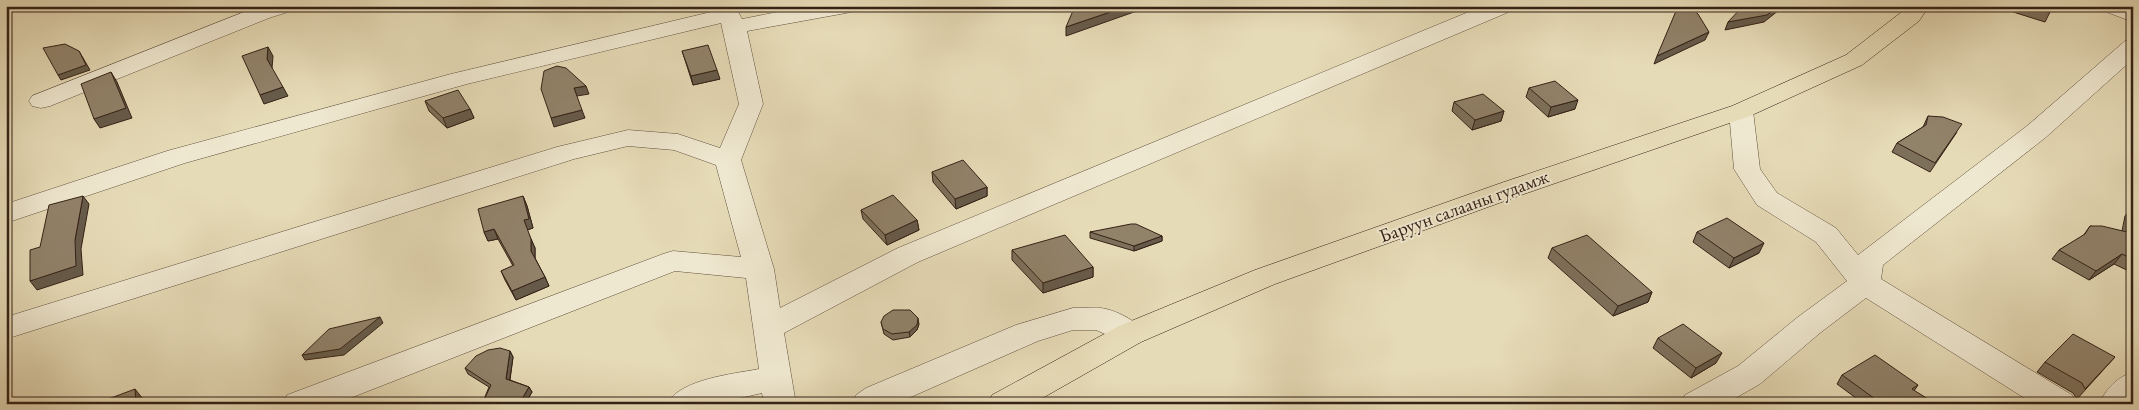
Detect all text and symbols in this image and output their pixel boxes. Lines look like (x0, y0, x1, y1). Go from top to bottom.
street label: Баруун салааны гудамж (1376, 163, 1553, 248)

